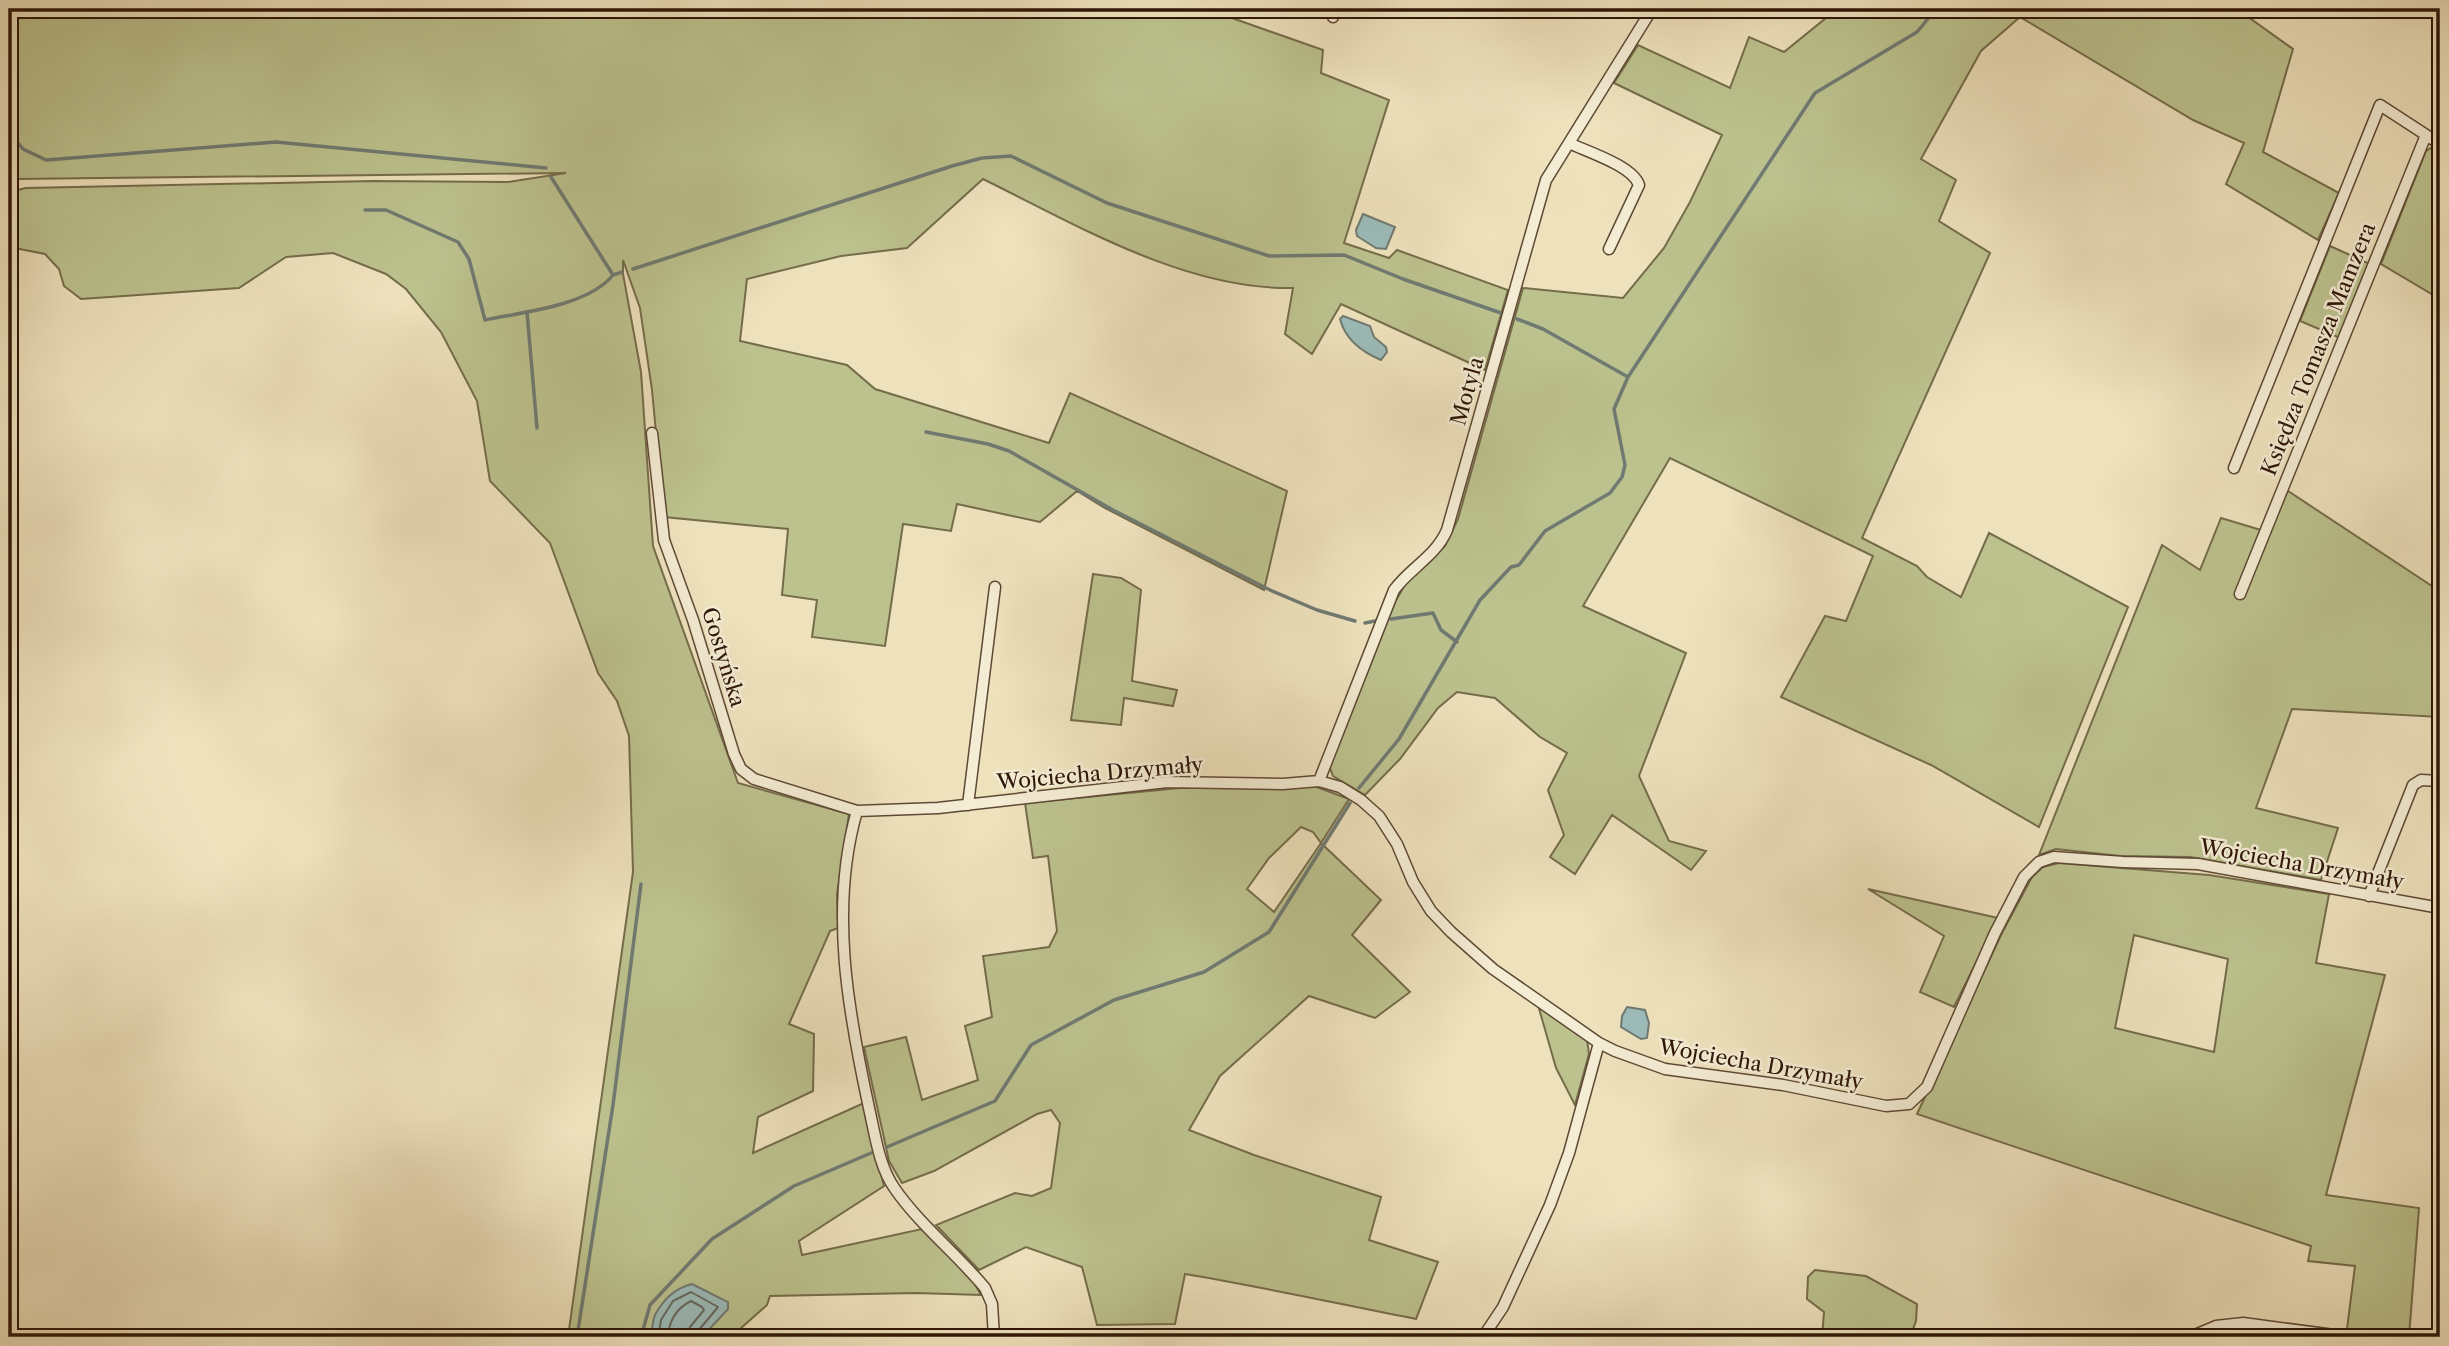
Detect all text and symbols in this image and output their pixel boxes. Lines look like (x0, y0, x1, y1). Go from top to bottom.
street label: Księdza Tomasza Mamzera (2256, 218, 2381, 479)
street label: Motyla (1445, 353, 1489, 428)
street label: Gostyńska (697, 604, 751, 711)
street label: Wojciecha Drzymały (995, 752, 1204, 795)
street label: Wojciecha Drzymały (2197, 834, 2406, 894)
street label: Wojciecha Drzymały (1656, 1034, 1865, 1094)

